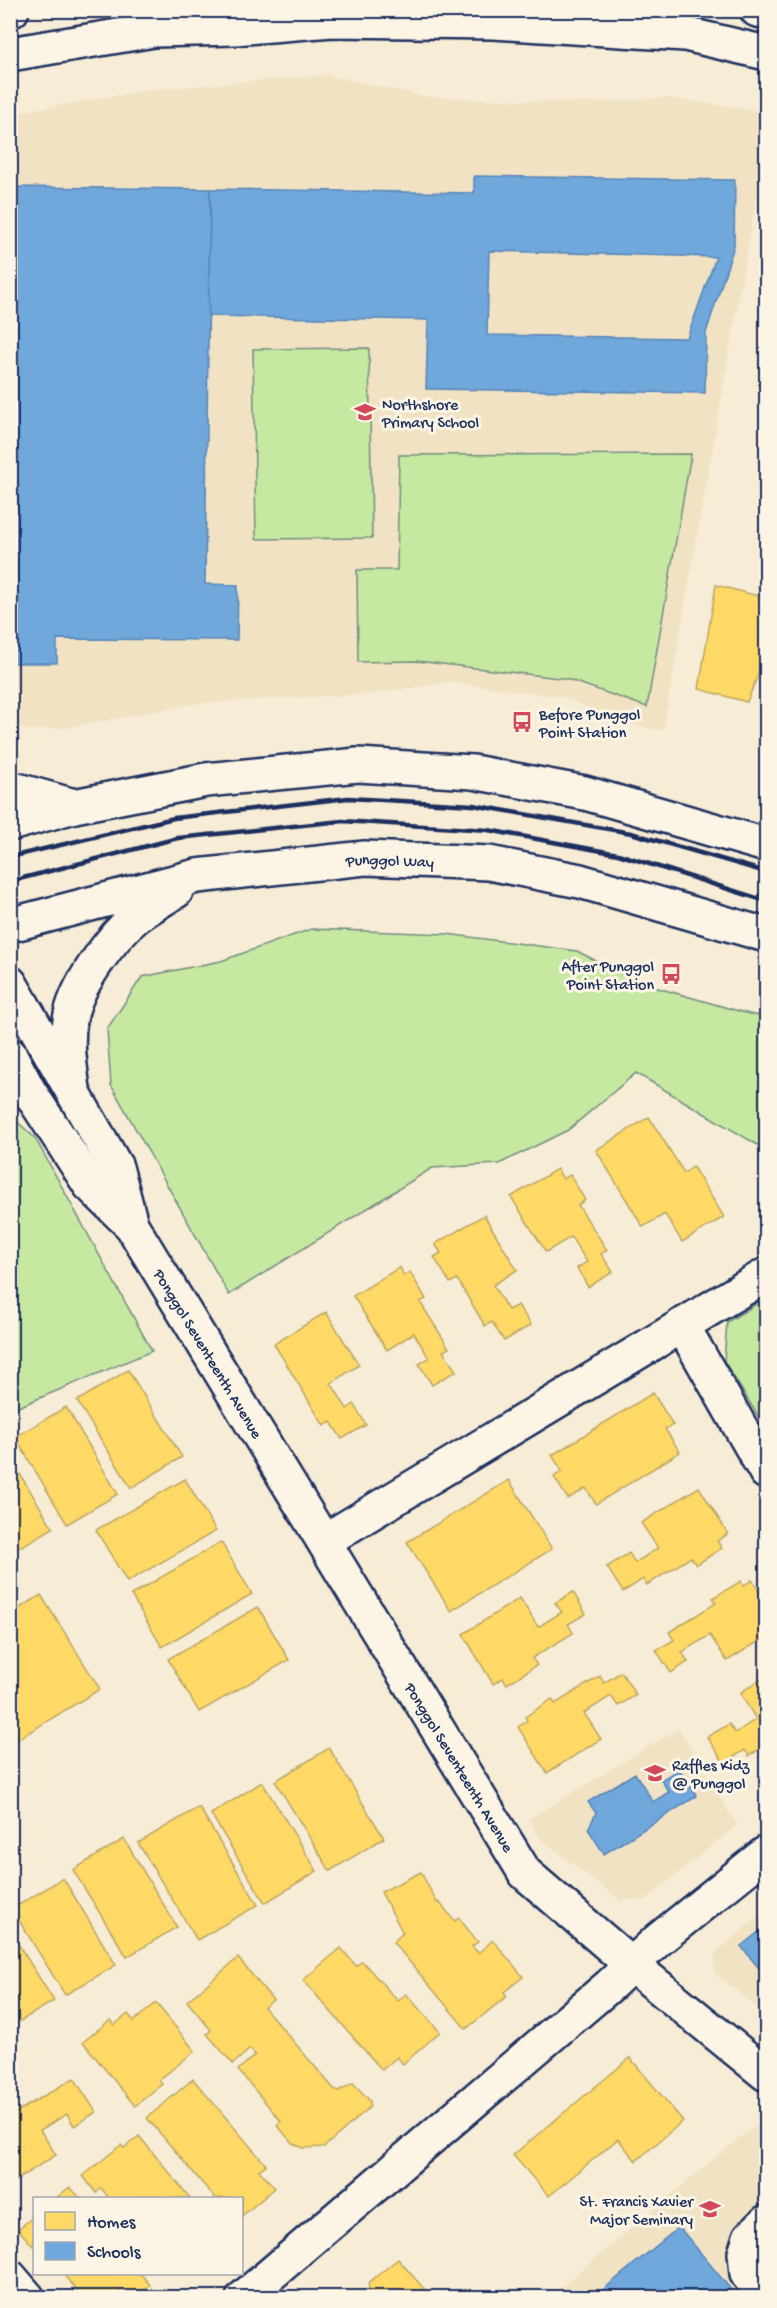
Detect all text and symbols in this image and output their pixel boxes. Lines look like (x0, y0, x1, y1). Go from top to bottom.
place label: Northshore Primary School (381, 397, 479, 434)
school or university icon: Northshore Primary School (353, 400, 377, 424)
place label: Before Punggol Point Station (538, 707, 640, 744)
bus stop icon: Before Punggol Point Station (510, 710, 534, 734)
street label: Punggol Way (344, 852, 434, 874)
place label: After Punggol Point Station (561, 959, 654, 996)
bus stop icon: After Punggol Point Station (659, 962, 683, 986)
street label: Ponggol Seventeenth Avenue (147, 1266, 265, 1444)
street label: Ponggol Seventeenth Avenue (398, 1679, 517, 1857)
place label: Raffles Kidz @ Punggol (672, 1758, 750, 1795)
school or university icon: Raffles Kidz @ Punggol (643, 1761, 667, 1785)
place label: St. Francis Xavier Major Seminary (580, 2194, 694, 2231)
legend (33, 2197, 243, 2275)
school or university icon: St. Francis Xavier Major Seminary (698, 2197, 722, 2221)
text: Homes (87, 2213, 137, 2234)
text: Schools (87, 2243, 142, 2264)

